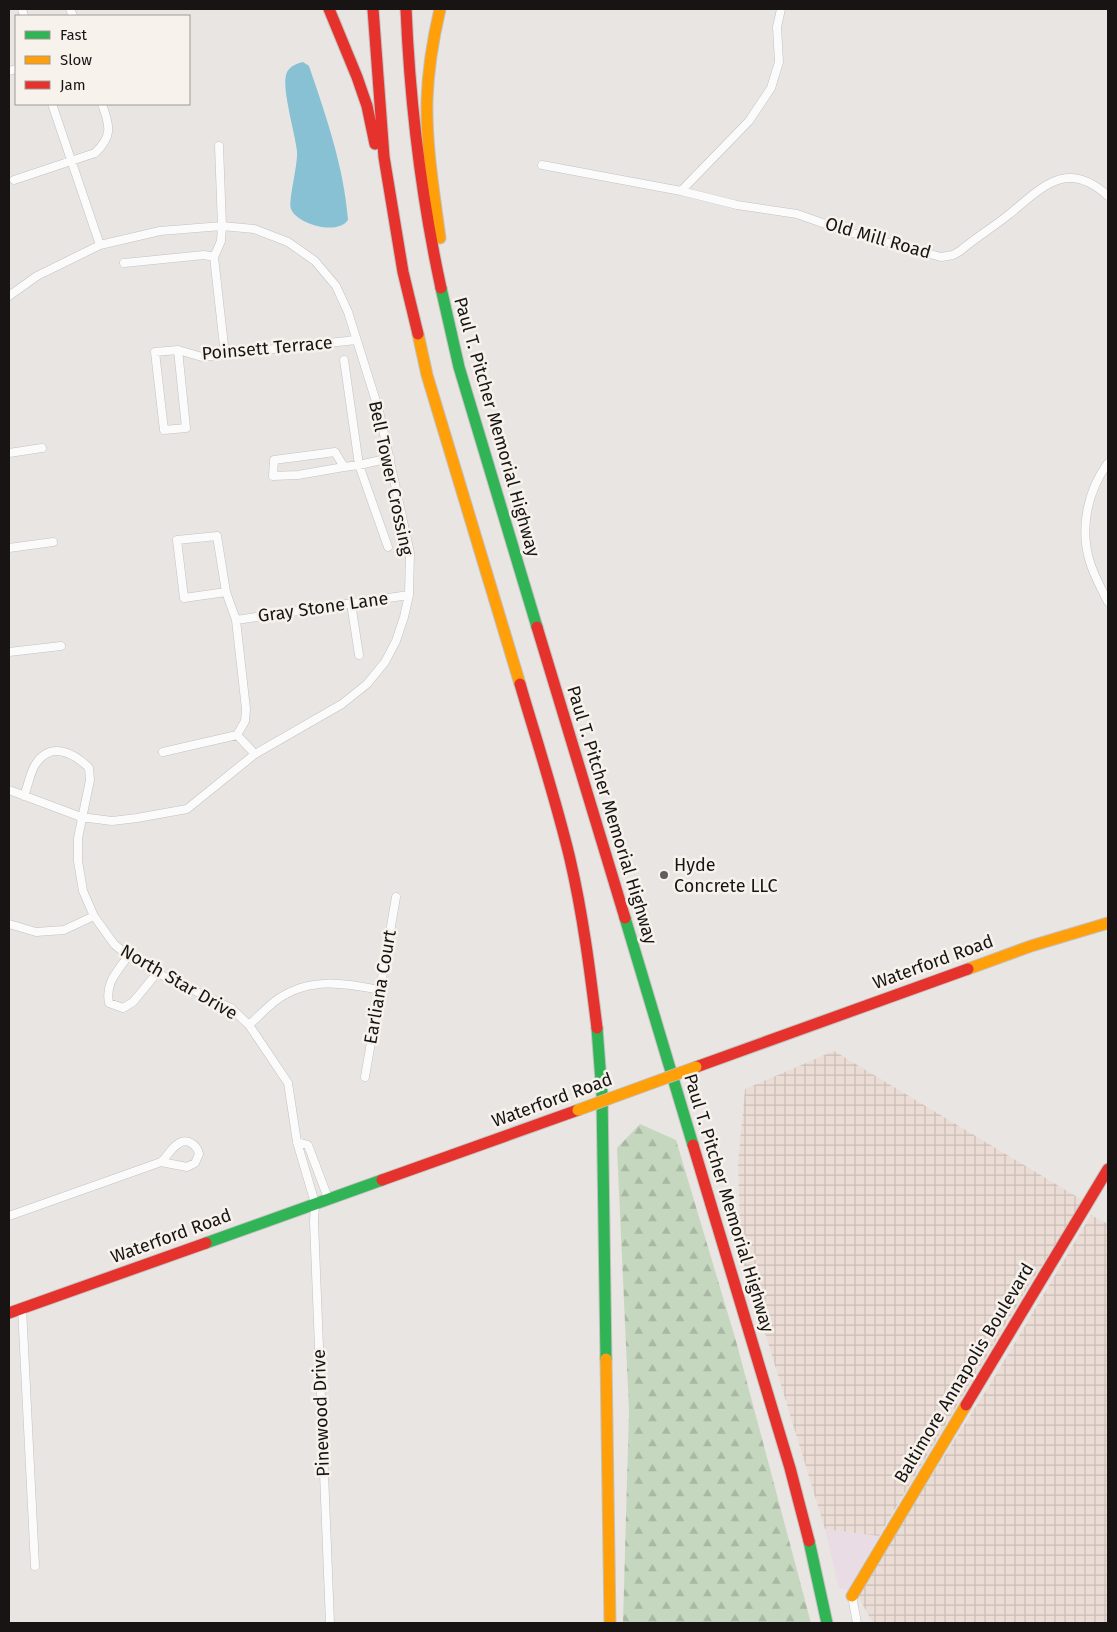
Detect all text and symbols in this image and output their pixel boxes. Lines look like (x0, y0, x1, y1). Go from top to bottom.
legend (15, 15, 190, 105)
text: Fast (60, 26, 87, 44)
text: Slow (60, 51, 92, 69)
text: Jam (60, 76, 86, 94)
street label: Old Mill Road (823, 212, 933, 264)
street label: Paul T. Pitcher Memorial Highway (449, 295, 545, 560)
street label: Poinsett Terrace (201, 331, 333, 365)
street label: Bell Tower Crossing (364, 399, 418, 558)
street label: Gray Stone Lane (256, 587, 390, 627)
street label: Paul T. Pitcher Memorial Highway (562, 683, 662, 947)
place label: Hyde Concrete LLC (674, 854, 778, 897)
marker: Hyde Concrete LLC (658, 869, 670, 881)
street label: Earliana Court (359, 928, 401, 1046)
street label: Waterford Road (870, 930, 996, 994)
street label: North Star Drive (117, 940, 241, 1024)
street label: Waterford Road (489, 1068, 615, 1132)
street label: Paul T. Pitcher Memorial Highway (679, 1071, 779, 1335)
street label: Waterford Road (108, 1204, 234, 1268)
street label: Baltimore Annapolis Boulevard (890, 1259, 1038, 1487)
street label: Pinewood Drive (308, 1349, 334, 1477)

